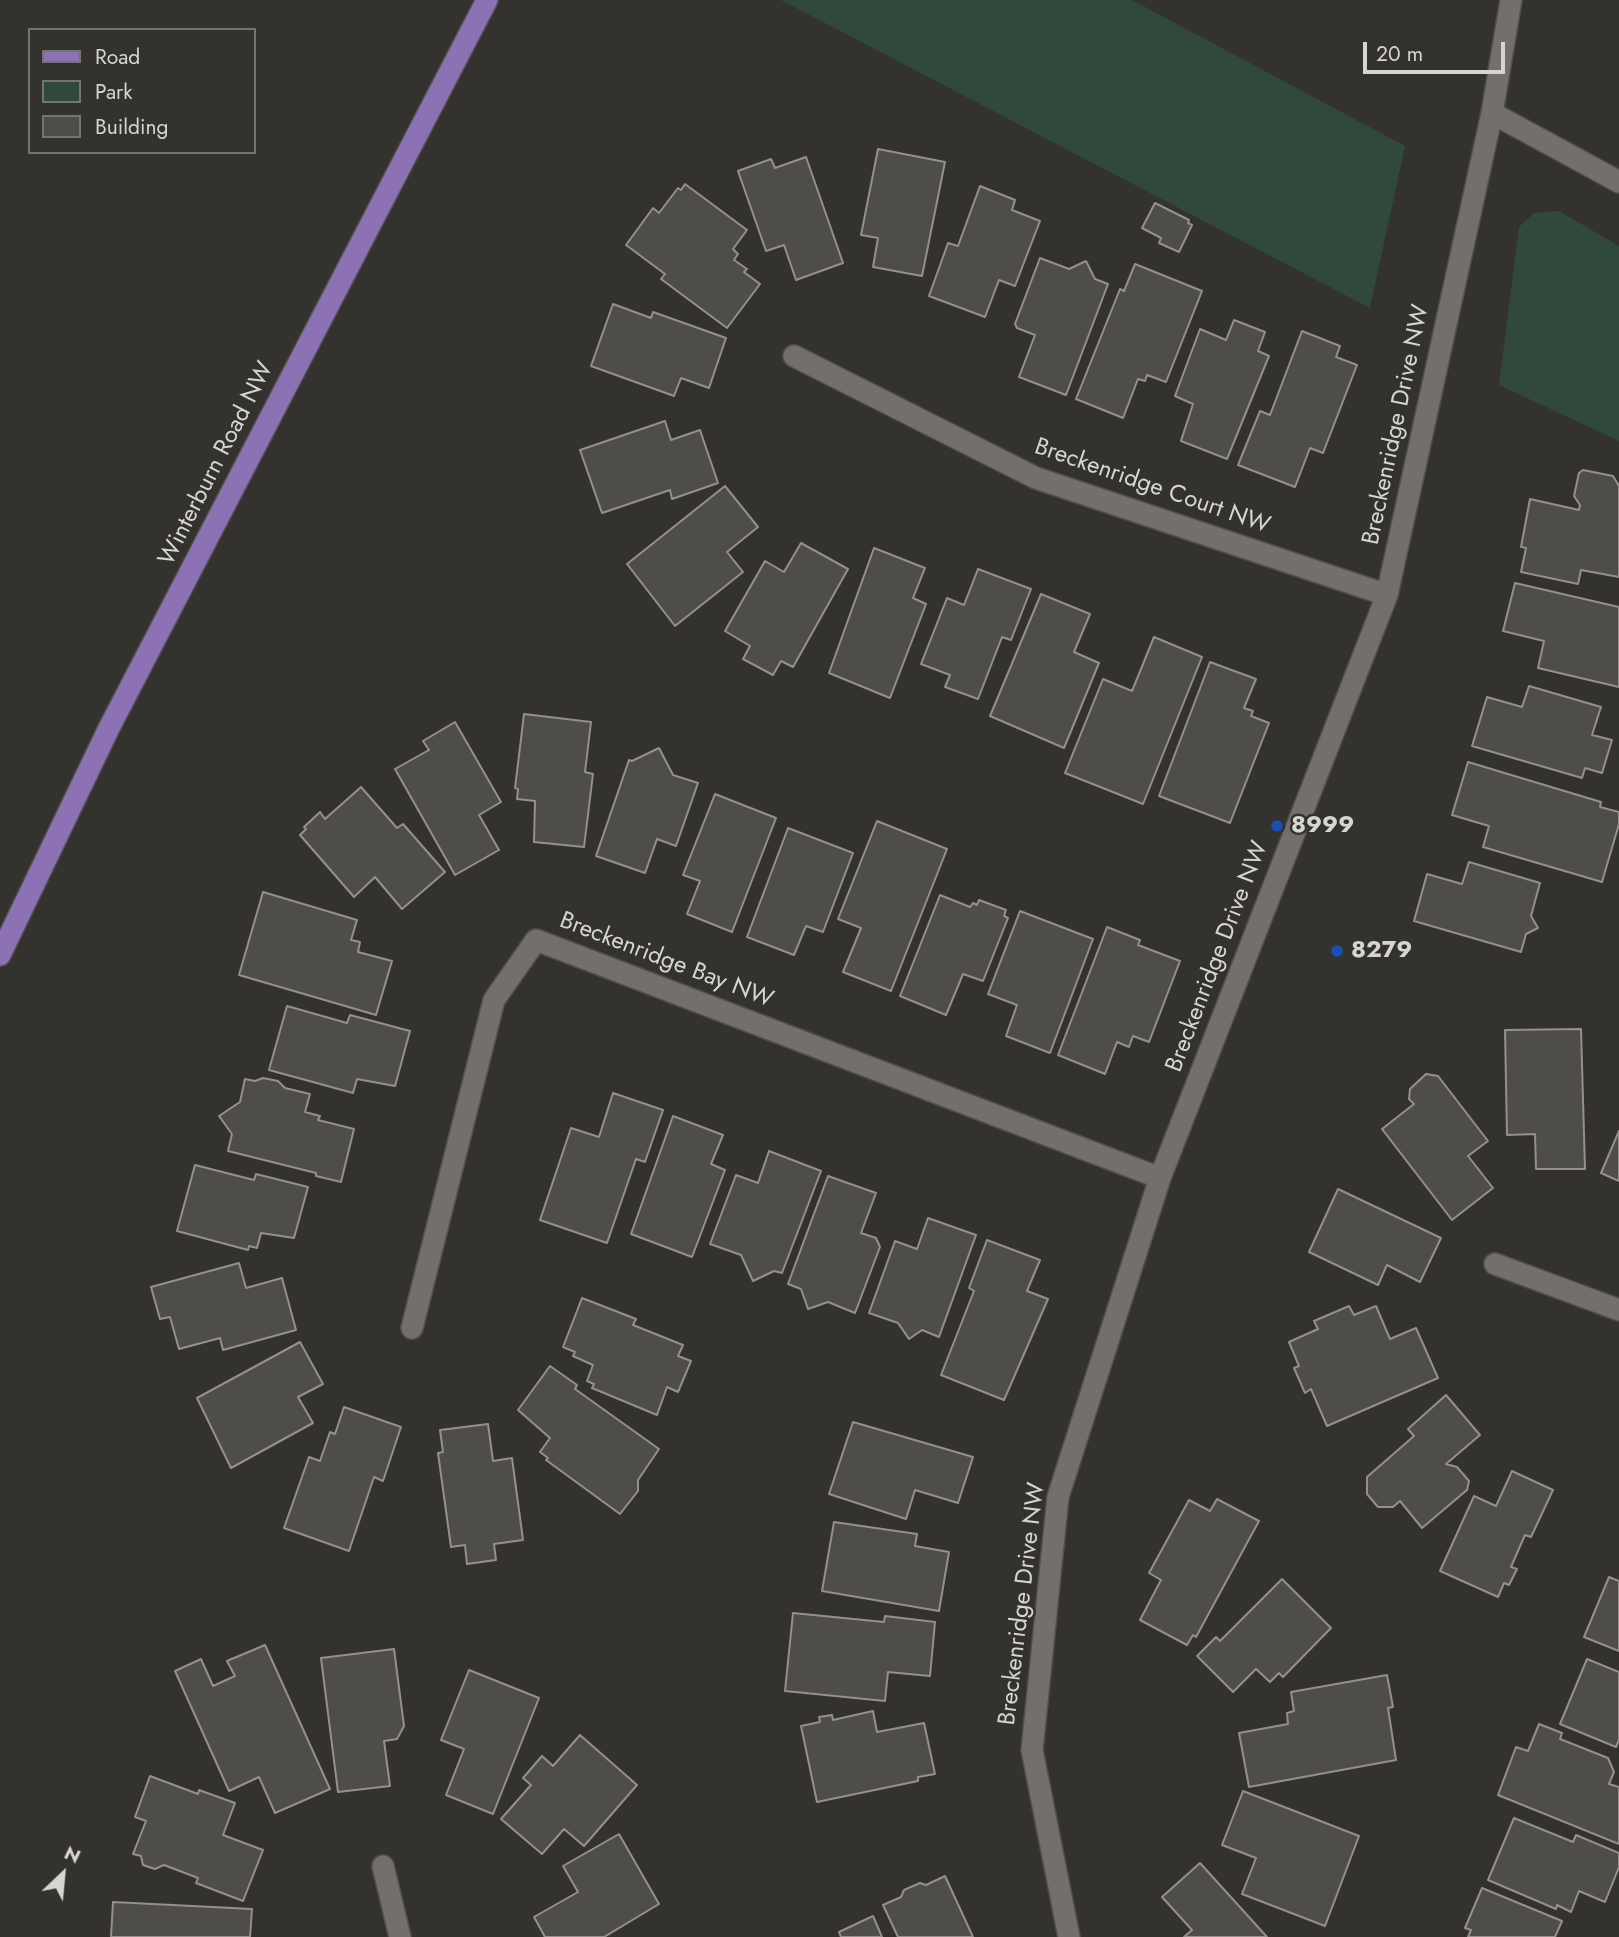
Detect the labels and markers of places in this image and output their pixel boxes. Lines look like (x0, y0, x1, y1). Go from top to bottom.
place label: 8999 (1291, 812, 1354, 840)
marker: 8999 (1269, 818, 1285, 834)
place label: 8279 (1351, 937, 1412, 965)
marker: 8279 (1329, 943, 1345, 959)

